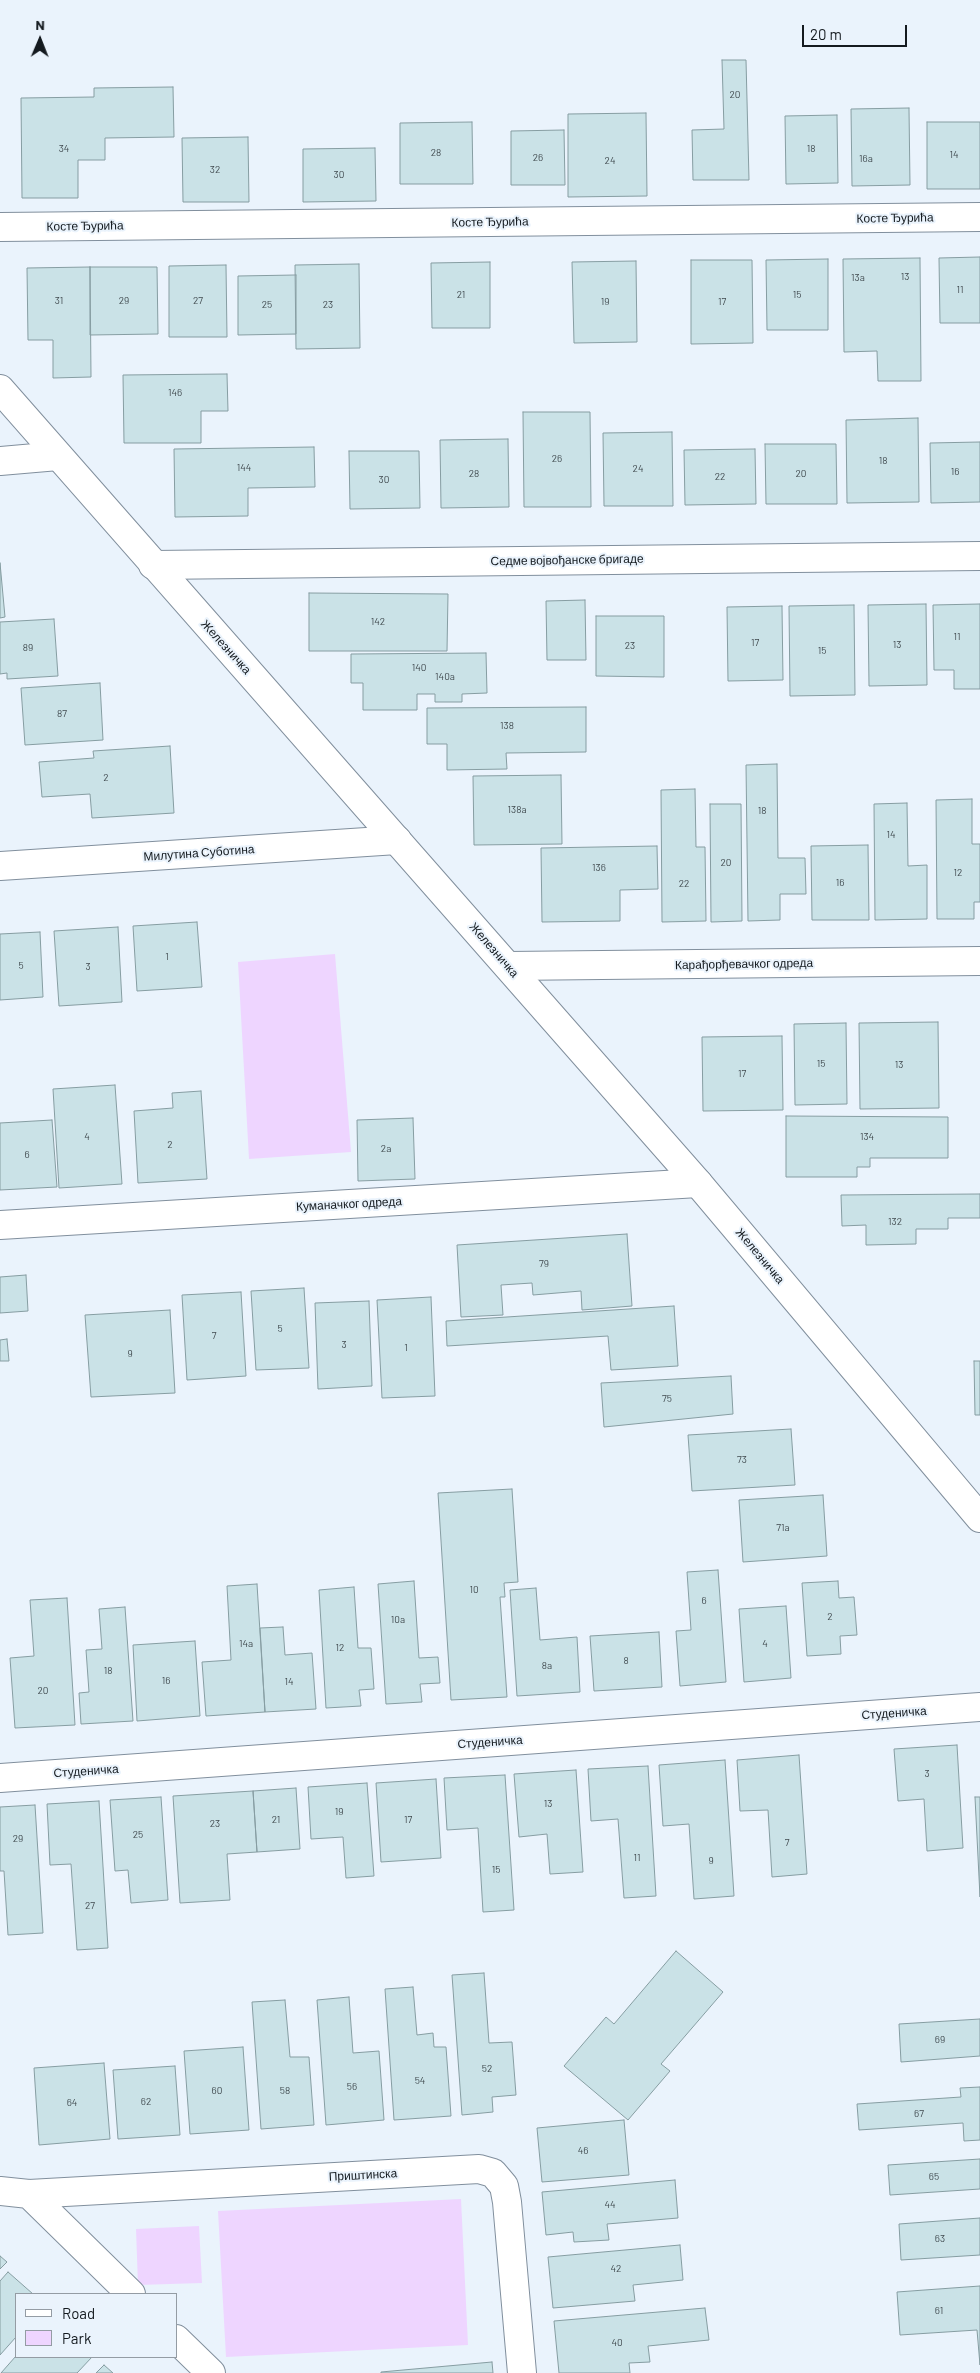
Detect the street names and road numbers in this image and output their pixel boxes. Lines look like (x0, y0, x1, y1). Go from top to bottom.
street label: Косте Ђурића (856, 210, 934, 226)
street label: Косте Ђурића (451, 214, 529, 230)
street label: Косте Ђурића (46, 218, 124, 234)
street label: Седме војвођанске бригаде (490, 551, 644, 569)
street label: Железничка (198, 617, 254, 677)
street label: Милутина Суботина (143, 842, 255, 864)
street label: Железничка (466, 920, 522, 980)
street label: Карађорђевачког одреда (675, 956, 813, 972)
street label: Куманачког одреда (296, 1194, 402, 1214)
street label: Железничка (733, 1225, 787, 1287)
street label: Студеничка (861, 1704, 927, 1722)
street label: Студеничка (457, 1733, 523, 1751)
street label: Студеничка (53, 1762, 119, 1780)
street label: Приштинска (328, 2166, 398, 2184)

